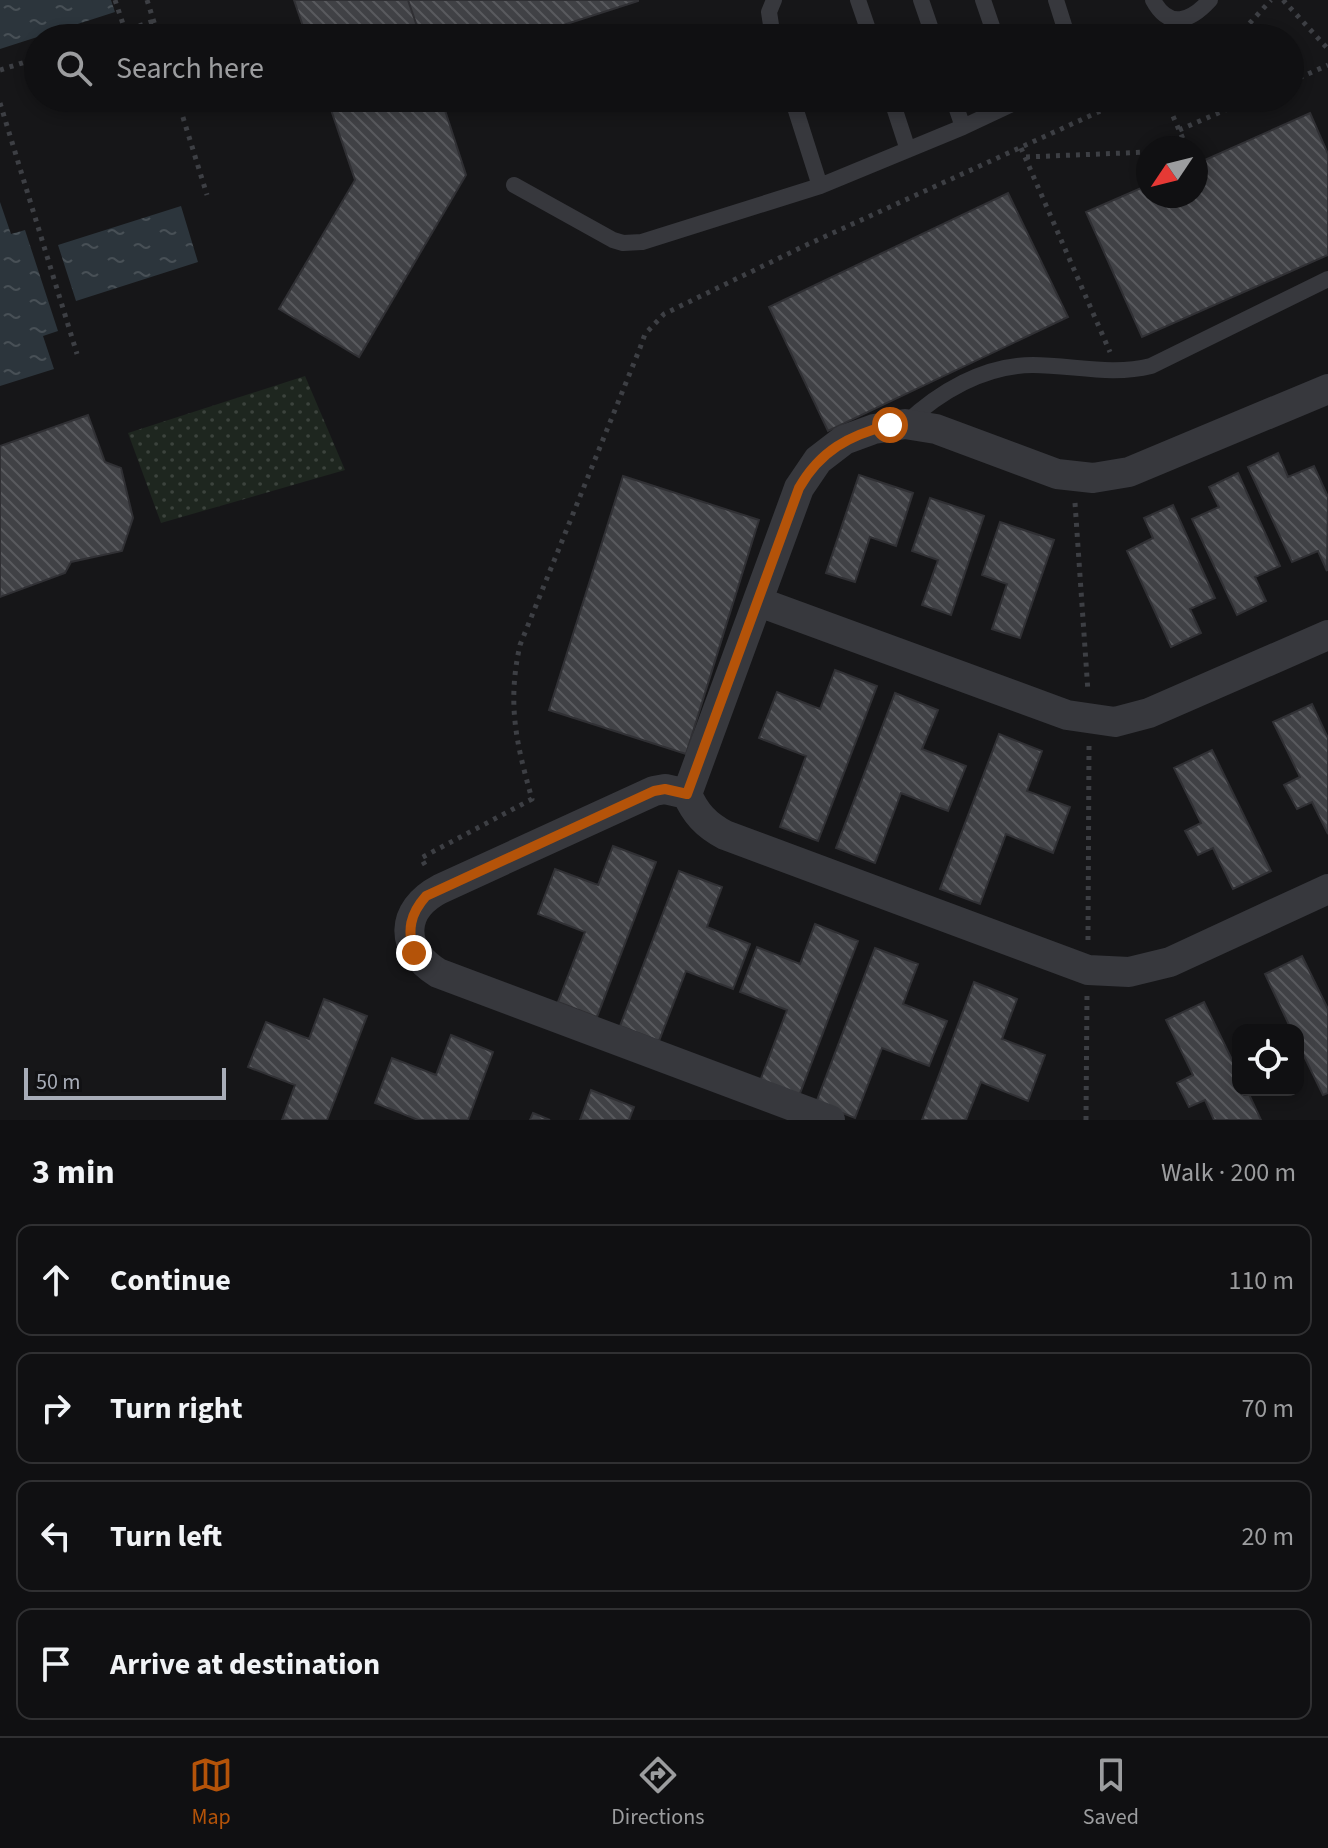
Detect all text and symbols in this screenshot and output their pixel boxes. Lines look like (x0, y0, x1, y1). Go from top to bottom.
search box (24, 24, 1304, 112)
icon: search (52, 46, 96, 90)
text: Search here (116, 47, 264, 90)
north arrow (1136, 136, 1208, 208)
route start (872, 407, 908, 443)
route end (396, 935, 432, 971)
map controls (1232, 1024, 1304, 1096)
button: locate (1232, 1024, 1304, 1096)
scale bar (24, 1064, 226, 1100)
text: 50 m (36, 1066, 81, 1098)
text: 3 min (32, 1148, 115, 1197)
text: Walk · 200 m (1161, 1154, 1296, 1191)
icon: ahead (34, 1258, 78, 1302)
text: Continue (110, 1259, 231, 1302)
text: 110 m (1228, 1262, 1294, 1299)
icon: right (34, 1386, 78, 1430)
text: Turn right (110, 1387, 242, 1430)
text: 70 m (1241, 1390, 1294, 1427)
icon: left (34, 1514, 78, 1558)
text: Turn left (110, 1515, 222, 1558)
text: 20 m (1241, 1518, 1294, 1555)
icon: arrive (34, 1642, 78, 1686)
text: Arrive at destination (110, 1643, 380, 1686)
tab: Map (189, 1753, 233, 1833)
tab: Directions (611, 1753, 704, 1833)
tab: Saved (1083, 1753, 1139, 1833)

